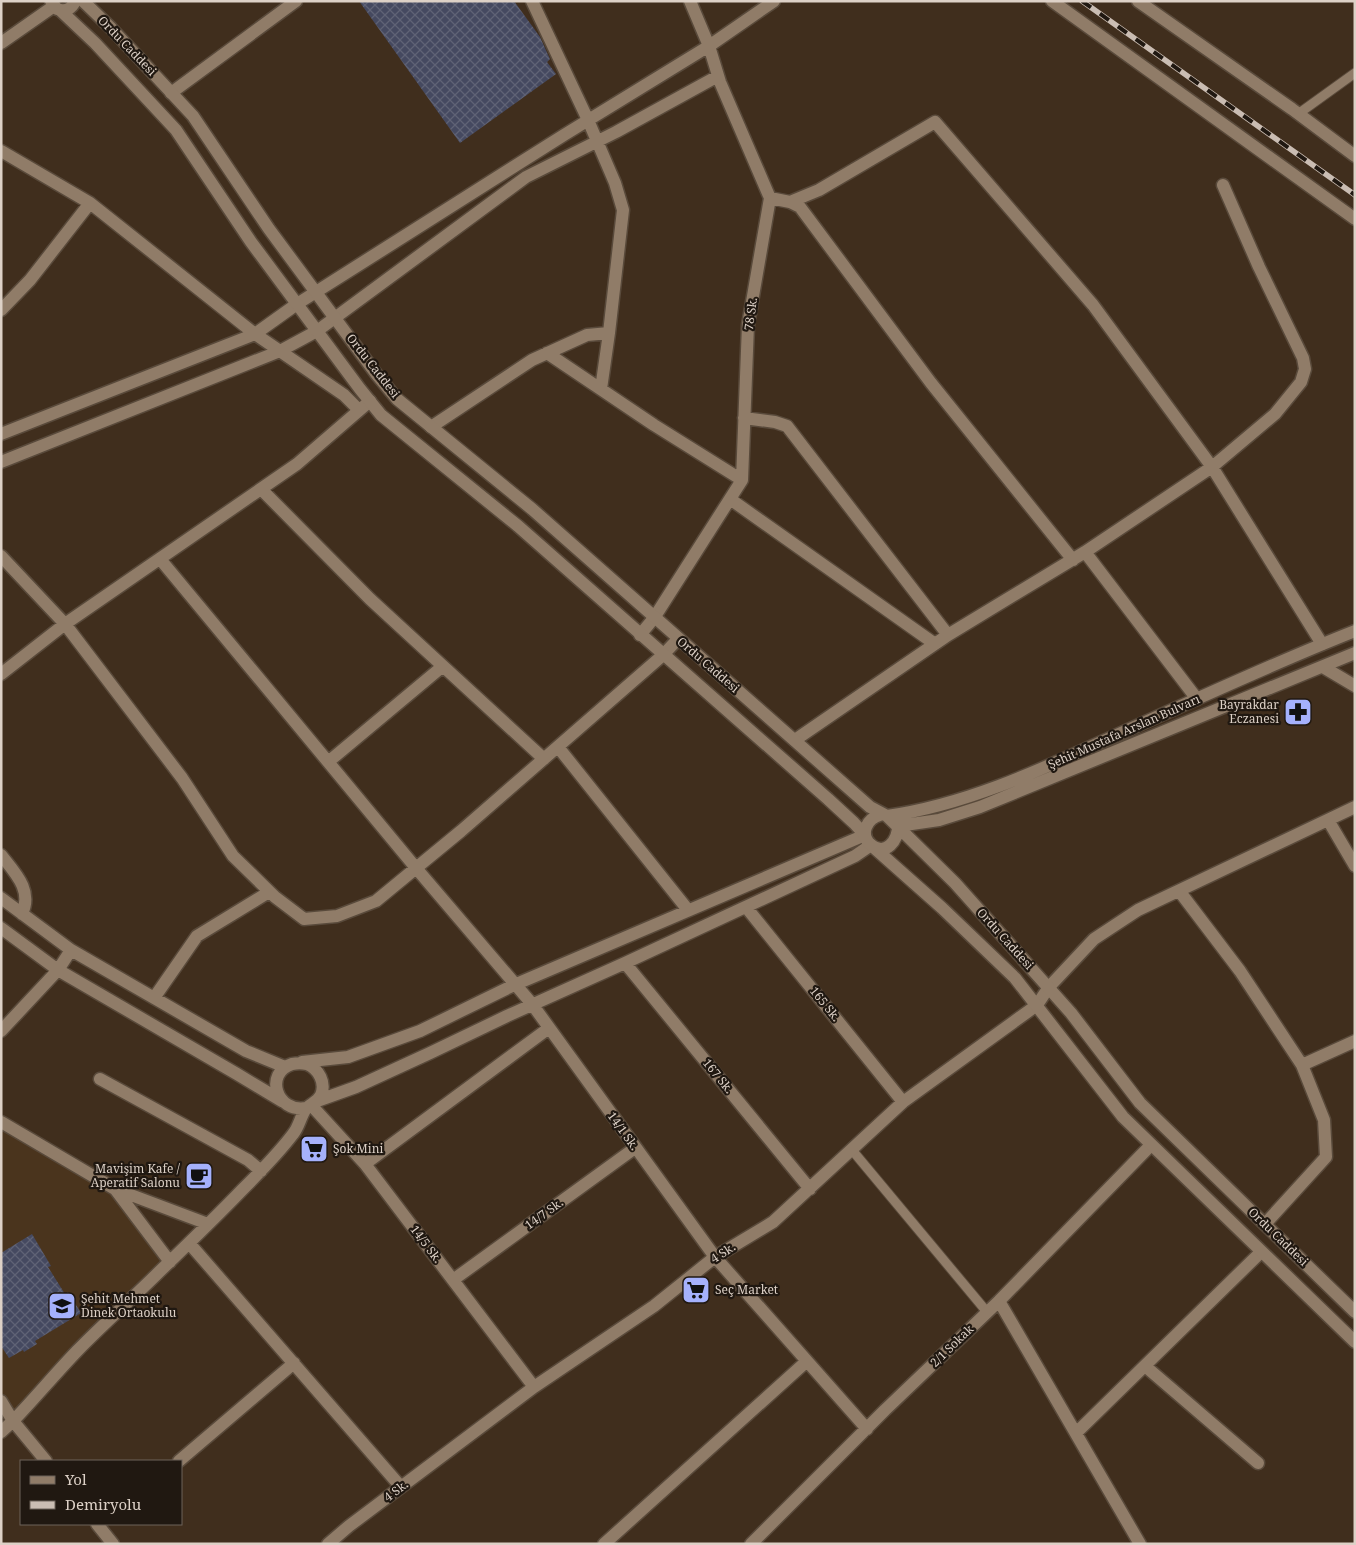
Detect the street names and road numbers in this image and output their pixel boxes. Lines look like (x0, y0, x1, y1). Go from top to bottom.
street label: Ordu Caddesi (94, 12, 160, 79)
street label: 78 Sk. (740, 296, 761, 331)
street label: Ordu Caddesi (343, 330, 404, 401)
street label: Ordu Caddesi (674, 633, 743, 696)
street label: Şehit Mustafa Arslan Bulvarı (1045, 690, 1203, 773)
street label: Ordu Caddesi (973, 904, 1038, 973)
street label: 165 Sk. (806, 983, 845, 1024)
street label: 167 Sk. (699, 1055, 738, 1096)
street label: 14/1 Sk. (604, 1108, 643, 1153)
street label: 14/7 Sk. (521, 1194, 566, 1233)
street label: Ordu Caddesi (1245, 1204, 1312, 1270)
street label: 14/5 Sk. (407, 1221, 446, 1266)
street label: 4 Sk. (707, 1238, 738, 1267)
street label: 2/1 Sokak (926, 1320, 978, 1371)
street label: 4 Sk. (380, 1476, 411, 1505)

